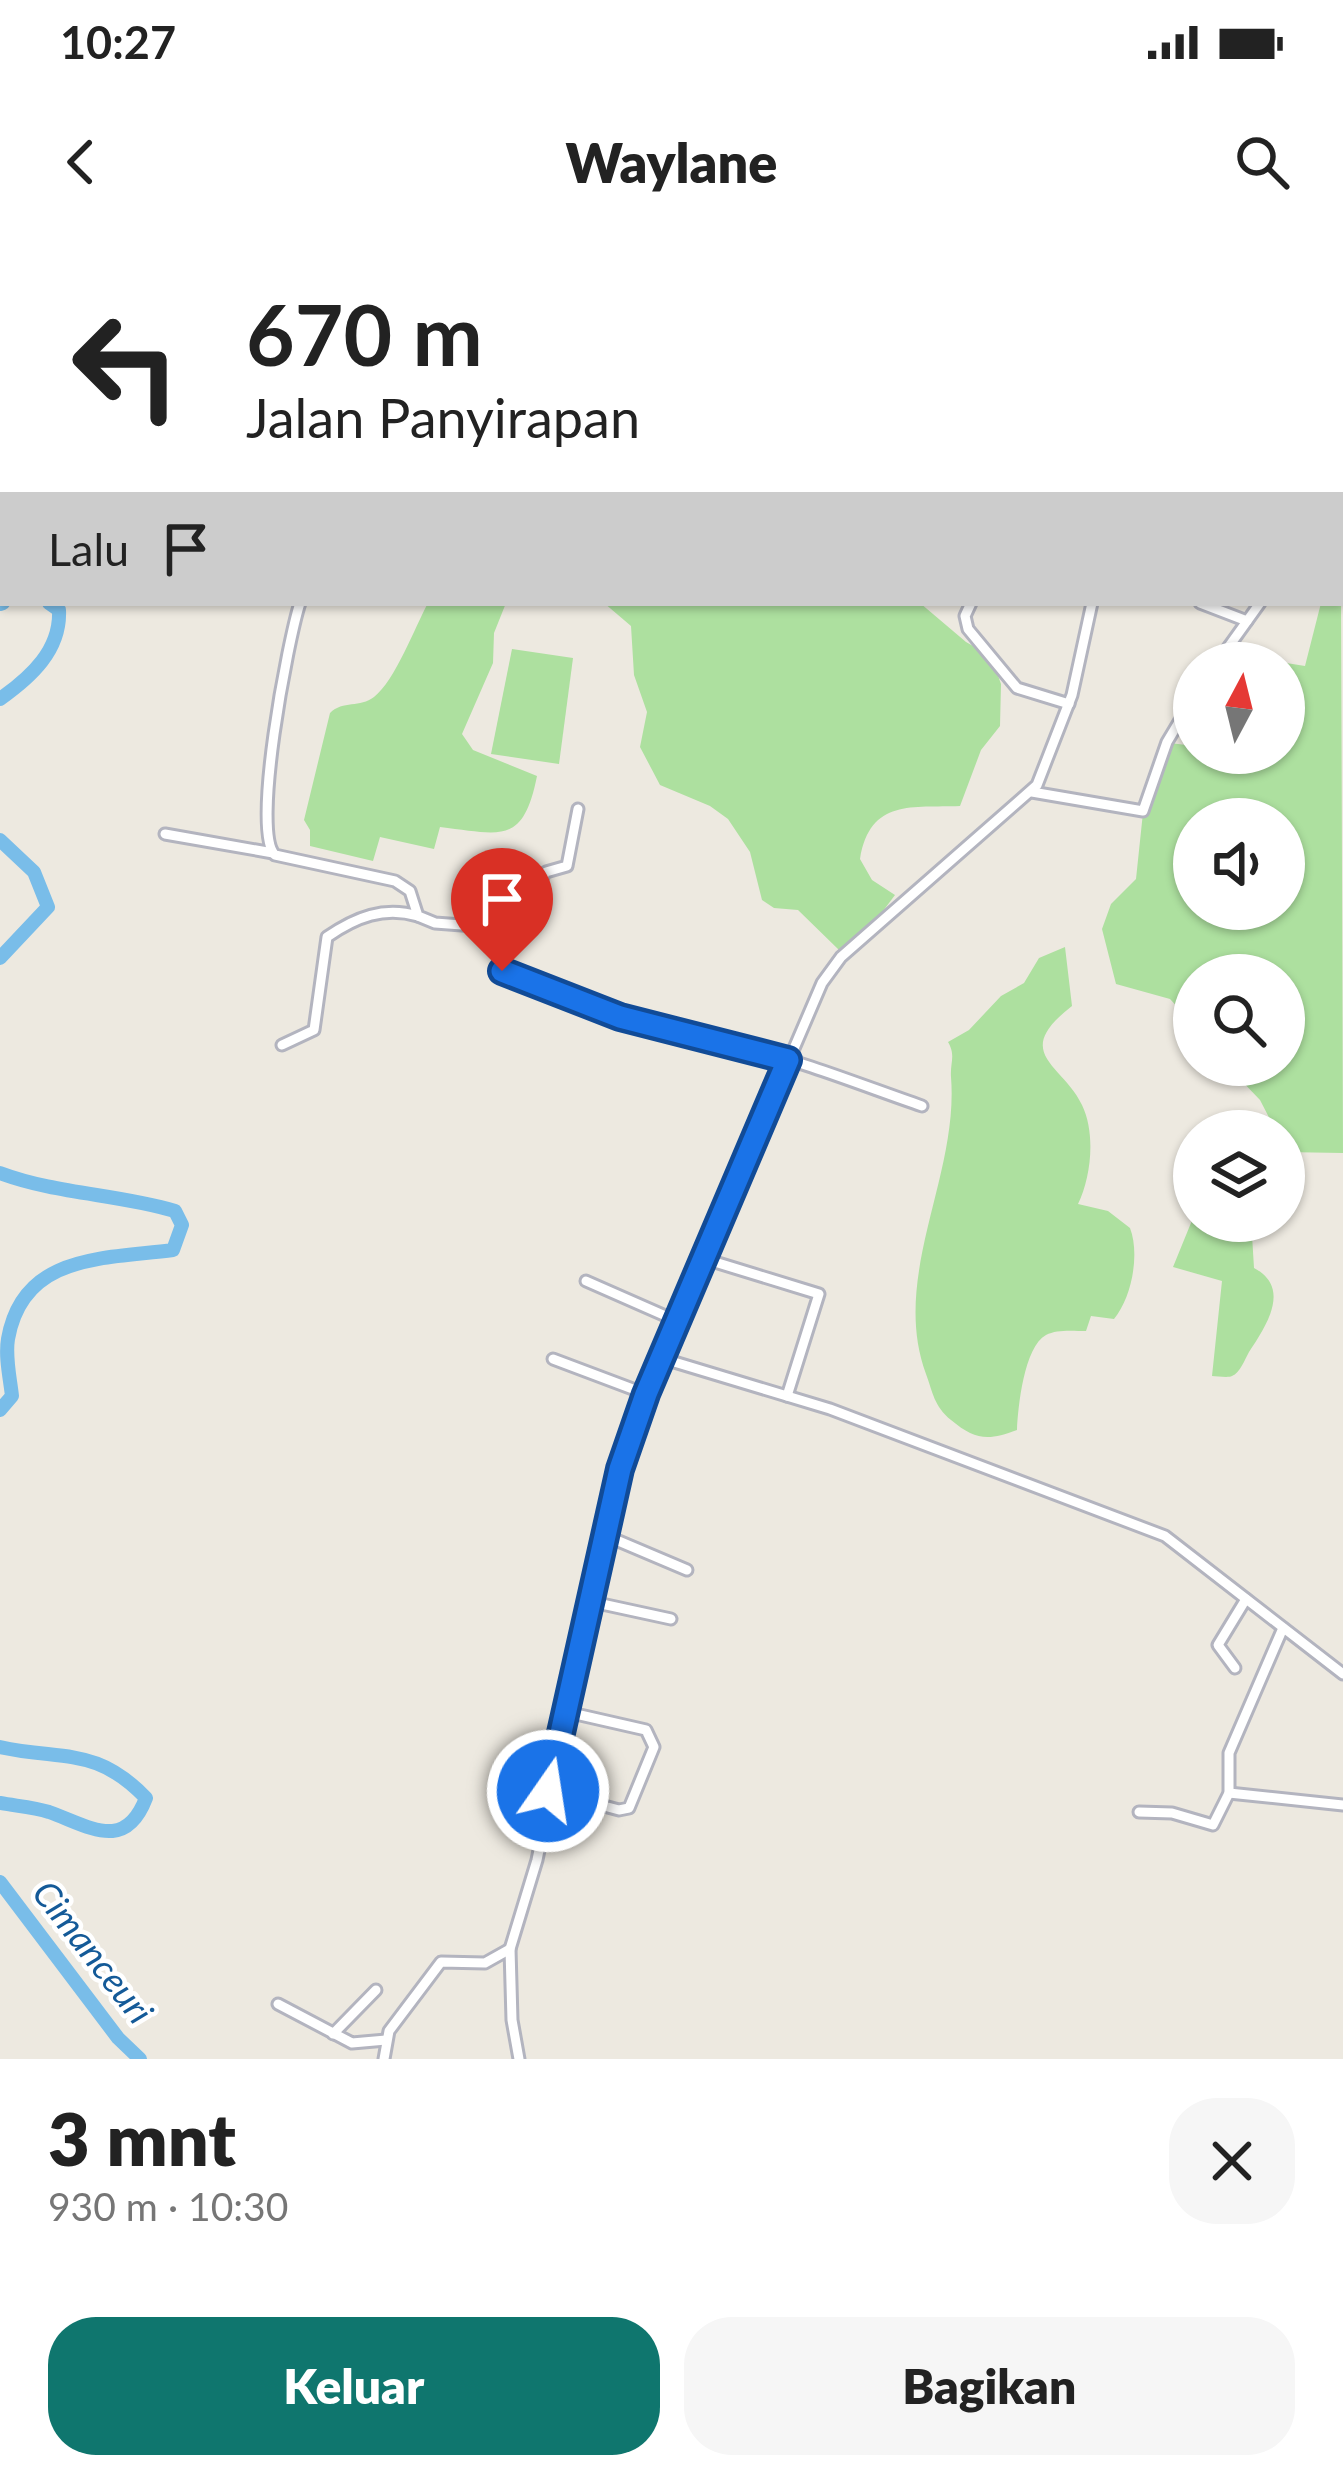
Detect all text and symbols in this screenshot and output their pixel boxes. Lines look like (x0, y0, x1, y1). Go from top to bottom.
text: 10:27 (60, 15, 176, 69)
icon: back (48, 129, 114, 195)
icon: search (1229, 129, 1295, 195)
text: Waylane (566, 130, 777, 195)
text: 670 m (246, 283, 483, 384)
icon: left (48, 288, 204, 444)
text: Jalan Panyirapan (246, 385, 640, 450)
icon: arrive (153, 516, 219, 582)
text: Lalu (48, 522, 129, 576)
north arrow (1173, 642, 1305, 774)
map controls (1173, 642, 1305, 1242)
button: sound (1173, 798, 1305, 930)
pin (451, 848, 553, 971)
icon: arrive (469, 866, 535, 932)
button: search (1173, 954, 1305, 1086)
button: layers (1173, 1110, 1305, 1242)
position arrow (485, 1728, 611, 1854)
water label: Cimanceuri (24, 1871, 163, 2032)
text: 3 mnt (48, 2095, 236, 2181)
button: close (1169, 2098, 1295, 2224)
text: 930 m · 10:30 (48, 2183, 288, 2229)
button: Keluar (48, 2317, 660, 2455)
button: Bagikan (684, 2317, 1295, 2455)

